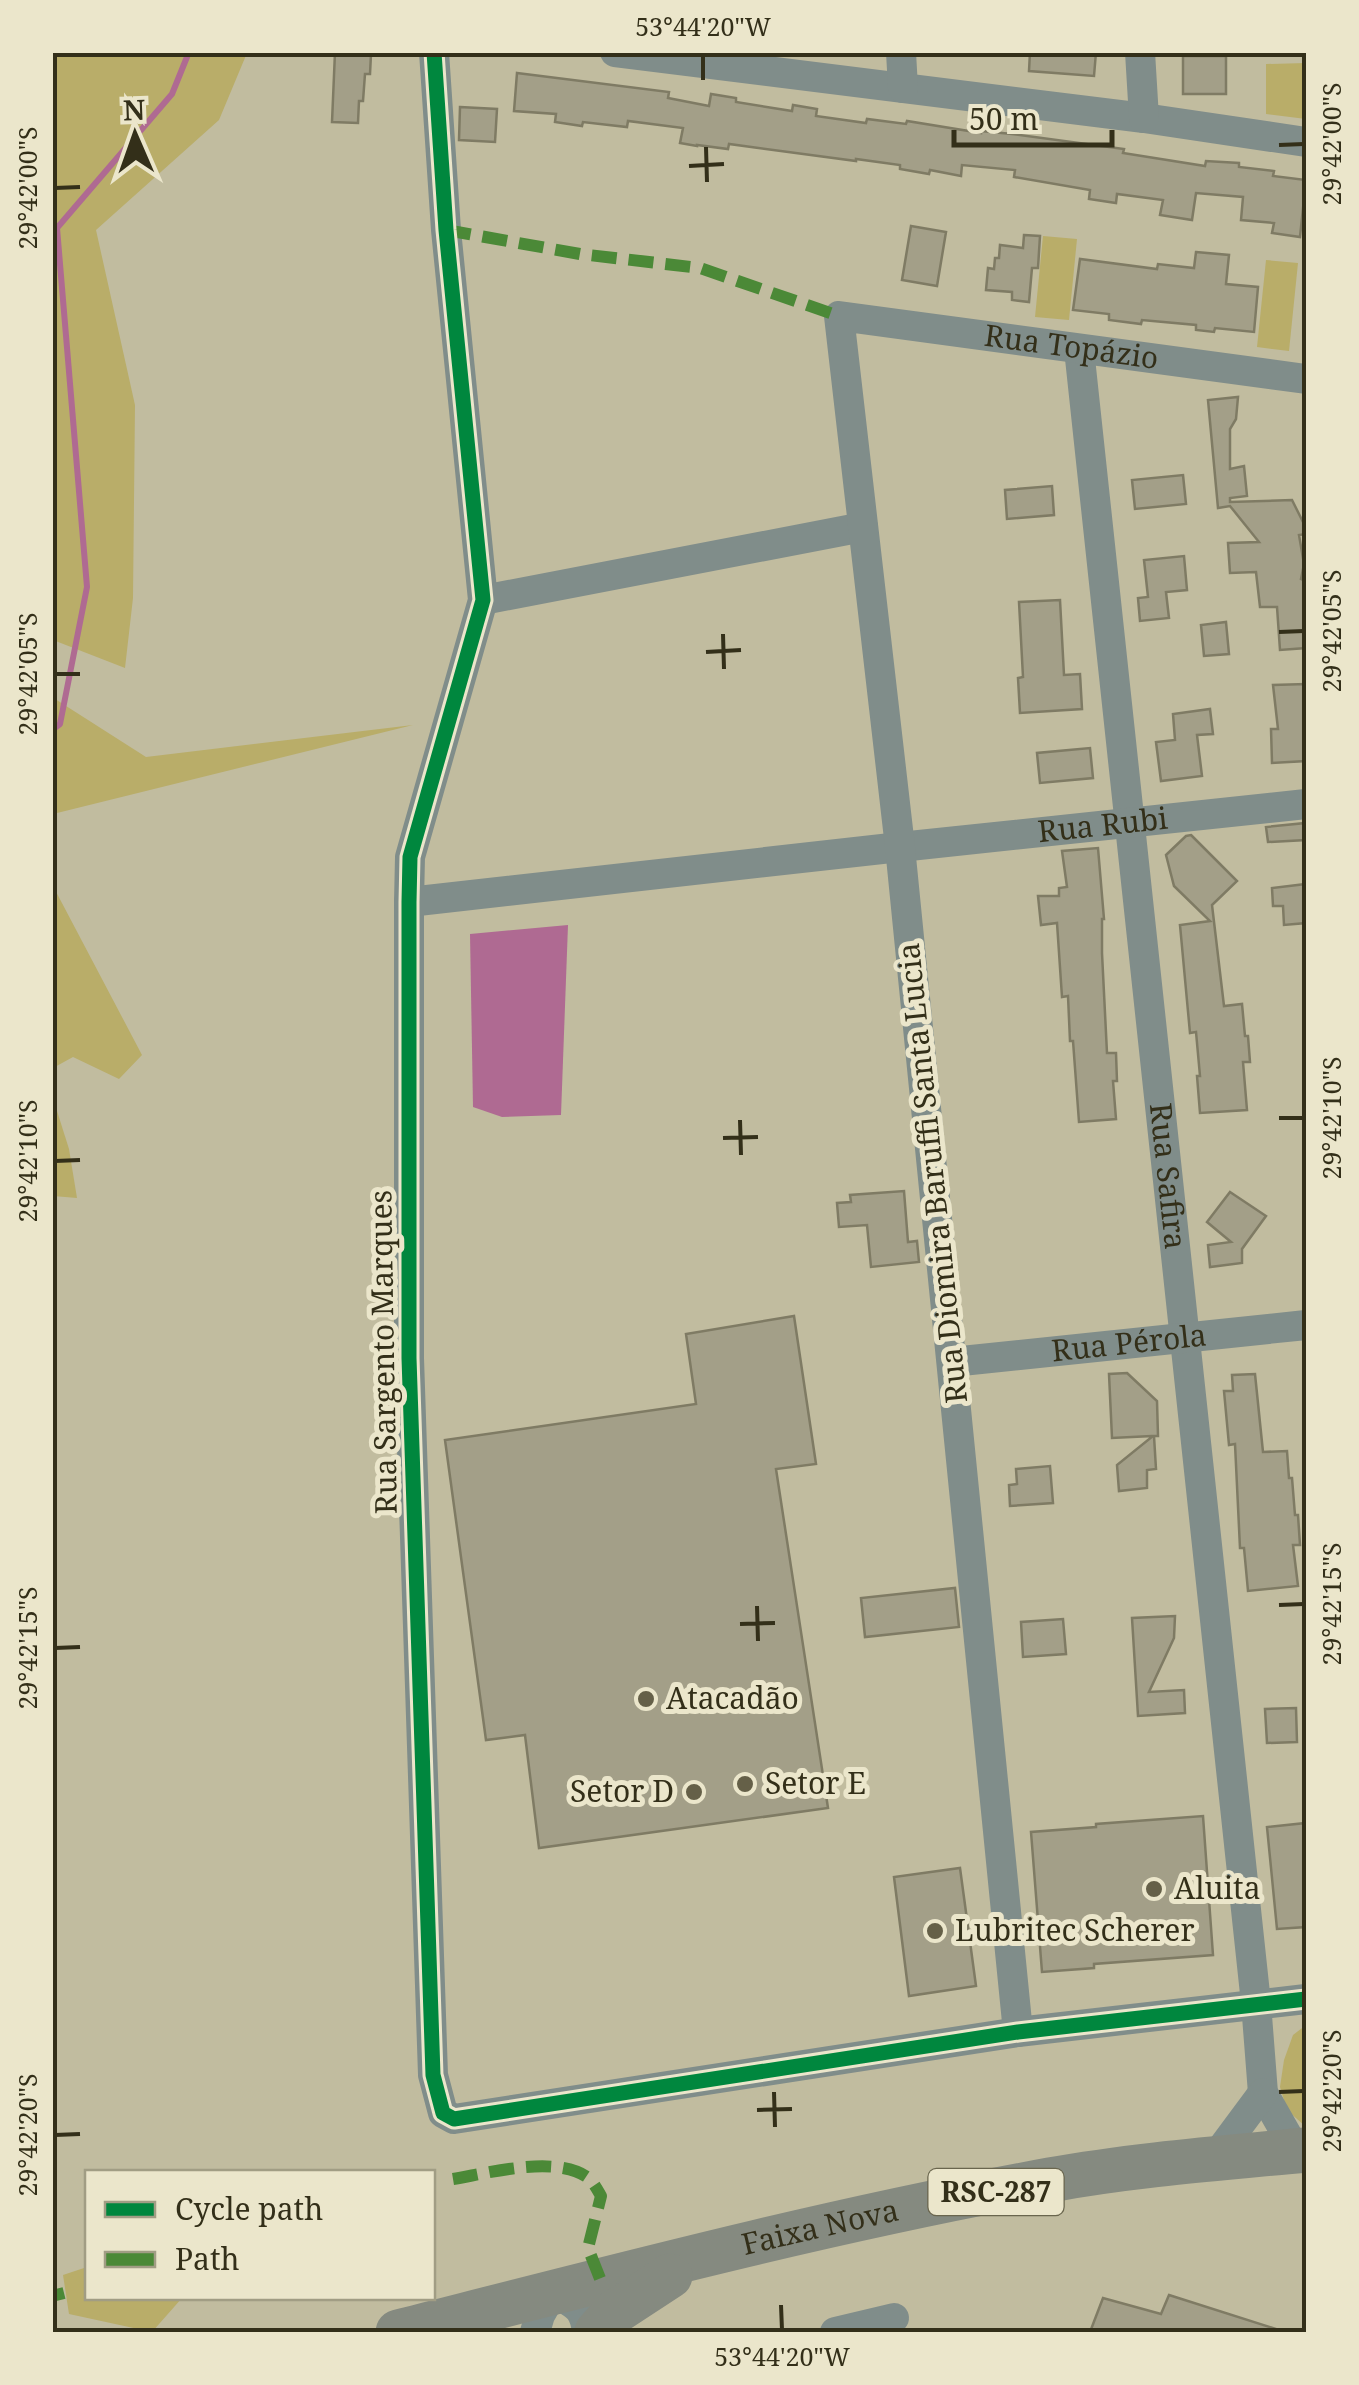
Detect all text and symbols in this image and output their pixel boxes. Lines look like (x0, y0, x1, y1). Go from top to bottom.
text: 53°44'20"W (635, 9, 771, 43)
text: 29°42'00"S (1314, 82, 1348, 206)
north arrow (85, 85, 185, 185)
scale bar (954, 85, 1112, 147)
text: N (122, 90, 146, 128)
text: 50 m (969, 98, 1039, 139)
text: 29°42'00"S (10, 126, 44, 250)
street label: Rua Topázio (982, 314, 1161, 378)
text: 29°42'05"S (1314, 569, 1348, 693)
text: 29°42'05"S (10, 612, 44, 736)
street label: Rua Rubi (1036, 797, 1170, 851)
street label: Rua Diomira Baruffi Santa Lucia (887, 941, 976, 1405)
text: 29°42'10"S (1314, 1056, 1348, 1180)
text: 29°42'10"S (10, 1099, 44, 1223)
street label: Rua Safira (1141, 1101, 1197, 1251)
street label: Rua Sargento Marques (359, 1190, 406, 1514)
street label: Rua Pérola (1050, 1314, 1208, 1370)
text: 29°42'15"S (1314, 1542, 1348, 1666)
text: 29°42'15"S (10, 1586, 44, 1710)
place label: Atacadão (666, 1677, 799, 1718)
marker: Atacadão (635, 1688, 657, 1710)
place label: Setor E (765, 1762, 866, 1803)
place label: Setor D (570, 1770, 674, 1811)
marker: Setor E (734, 1773, 756, 1795)
marker: Setor D (683, 1781, 705, 1803)
place label: Aluita (1174, 1867, 1261, 1908)
marker: Aluita (1143, 1878, 1165, 1900)
place label: Lubritec Scherer (955, 1909, 1195, 1950)
marker: Lubritec Scherer (924, 1920, 946, 1942)
text: 29°42'20"S (1314, 2029, 1348, 2153)
text: 29°42'20"S (10, 2073, 44, 2197)
road number: RSC-287 (928, 2169, 1064, 2215)
legend (85, 2170, 435, 2300)
text: Cycle path (175, 2188, 323, 2229)
street label: Faixa Nova (737, 2189, 902, 2264)
text: Path (175, 2238, 240, 2279)
text: 53°44'20"W (714, 2339, 850, 2373)

